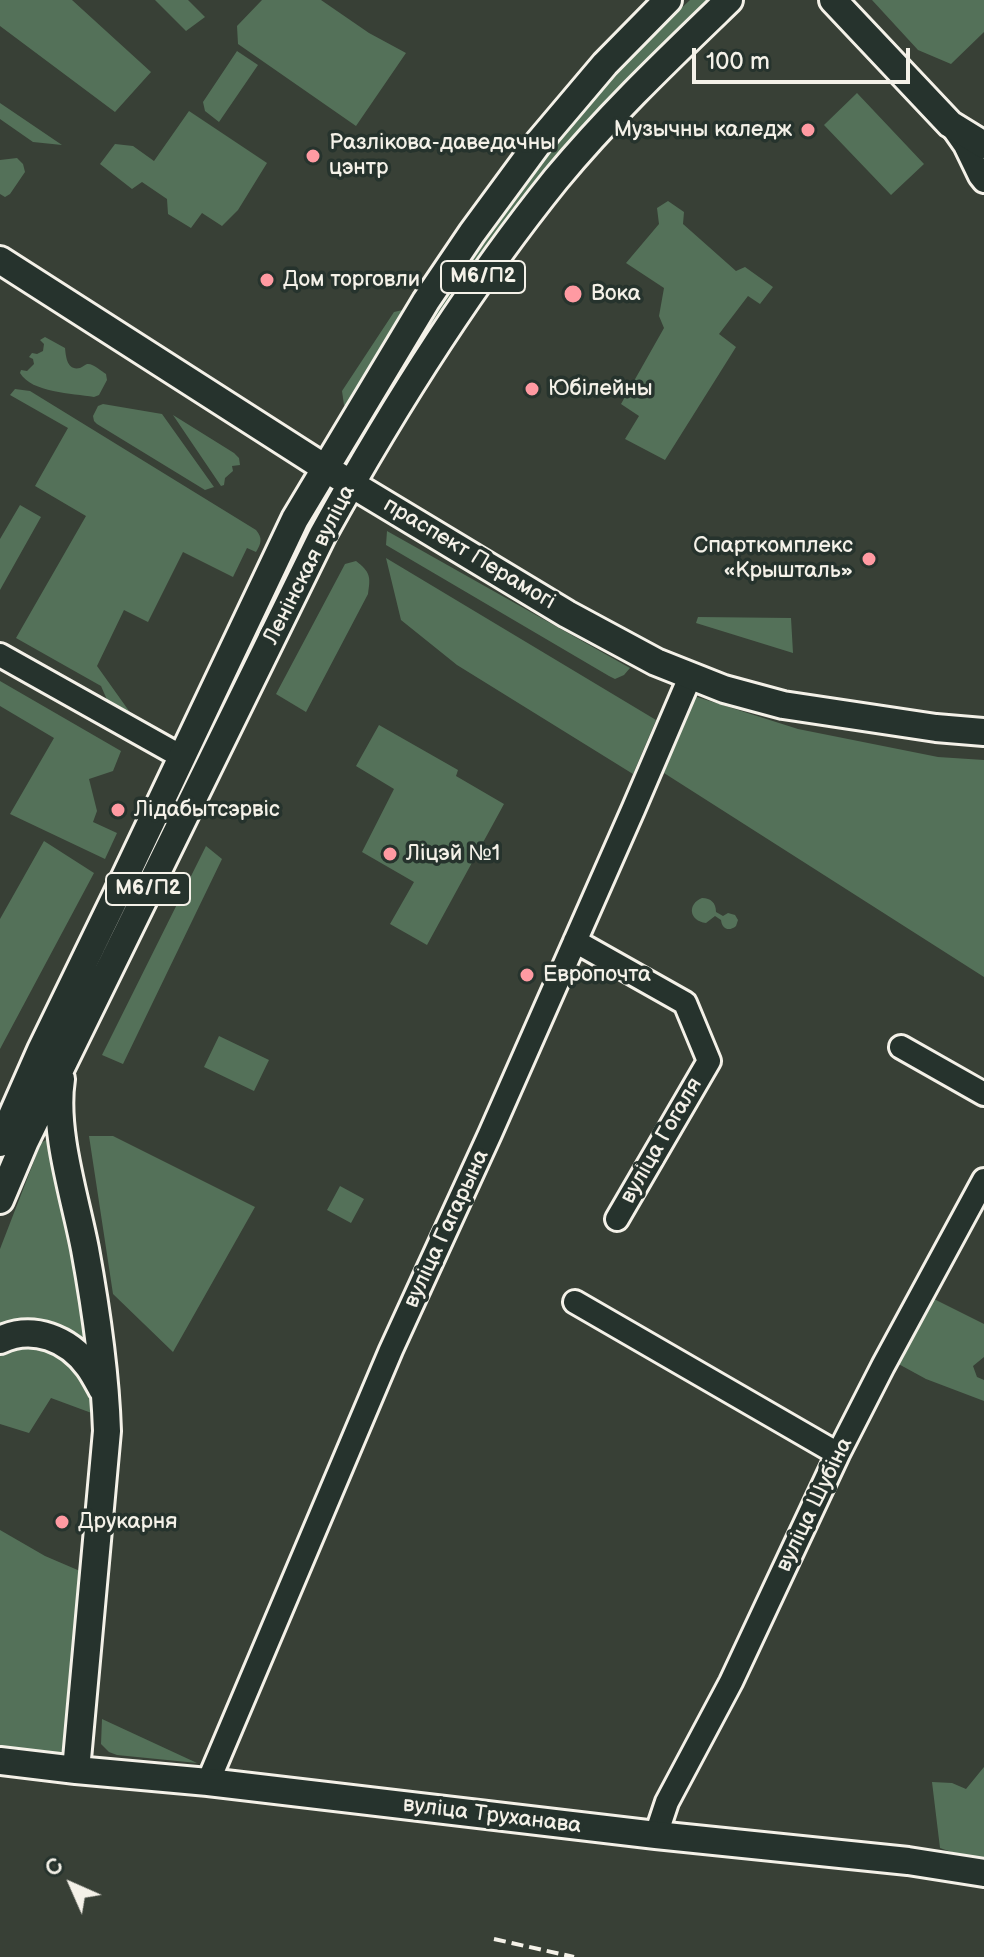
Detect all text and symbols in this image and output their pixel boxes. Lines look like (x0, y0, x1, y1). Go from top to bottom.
scale bar (696, 32, 914, 82)
text: 100 m (706, 47, 770, 76)
place label: Музычны каледж (614, 117, 792, 143)
marker: Музычны каледж (799, 121, 817, 139)
place label: Разлікова-даведачны цэнтр (329, 130, 556, 182)
marker: Разлікова-даведачны цэнтр (304, 147, 322, 165)
road number: М6/П2 (441, 261, 525, 293)
place label: Дом торговли (283, 267, 420, 293)
marker: Дом торговли (258, 271, 276, 289)
place label: Вока (591, 281, 641, 307)
marker: Вока (562, 283, 584, 305)
place label: Юбілейны (548, 376, 653, 402)
marker: Юбілейны (523, 380, 541, 398)
street label: Ленінская вуліца (258, 481, 362, 649)
street label: праспект Перамогі (378, 492, 560, 616)
place label: Спарткомплекс «Крышталь» (693, 533, 853, 584)
marker: Спарткомплекс «Крышталь» (860, 550, 878, 568)
place label: Лідабытсэрвіс (134, 797, 280, 823)
marker: Лідабытсэрвіс (109, 801, 127, 819)
place label: Ліцэй №1 (406, 841, 500, 867)
marker: Ліцэй №1 (381, 845, 399, 863)
road number: М6/П2 (106, 873, 190, 905)
place label: Европочта (543, 962, 651, 988)
marker: Европочта (518, 966, 536, 984)
street label: вуліца Гогаля (615, 1073, 709, 1209)
street label: вуліца Гагарына (399, 1146, 495, 1312)
street label: вуліца Шубіна (771, 1434, 859, 1576)
place label: Друкарня (78, 1509, 178, 1535)
marker: Друкарня (53, 1513, 71, 1531)
street label: вуліца Труханава (401, 1792, 583, 1840)
north arrow (32, 1845, 112, 1925)
text: С (40, 1853, 70, 1883)

